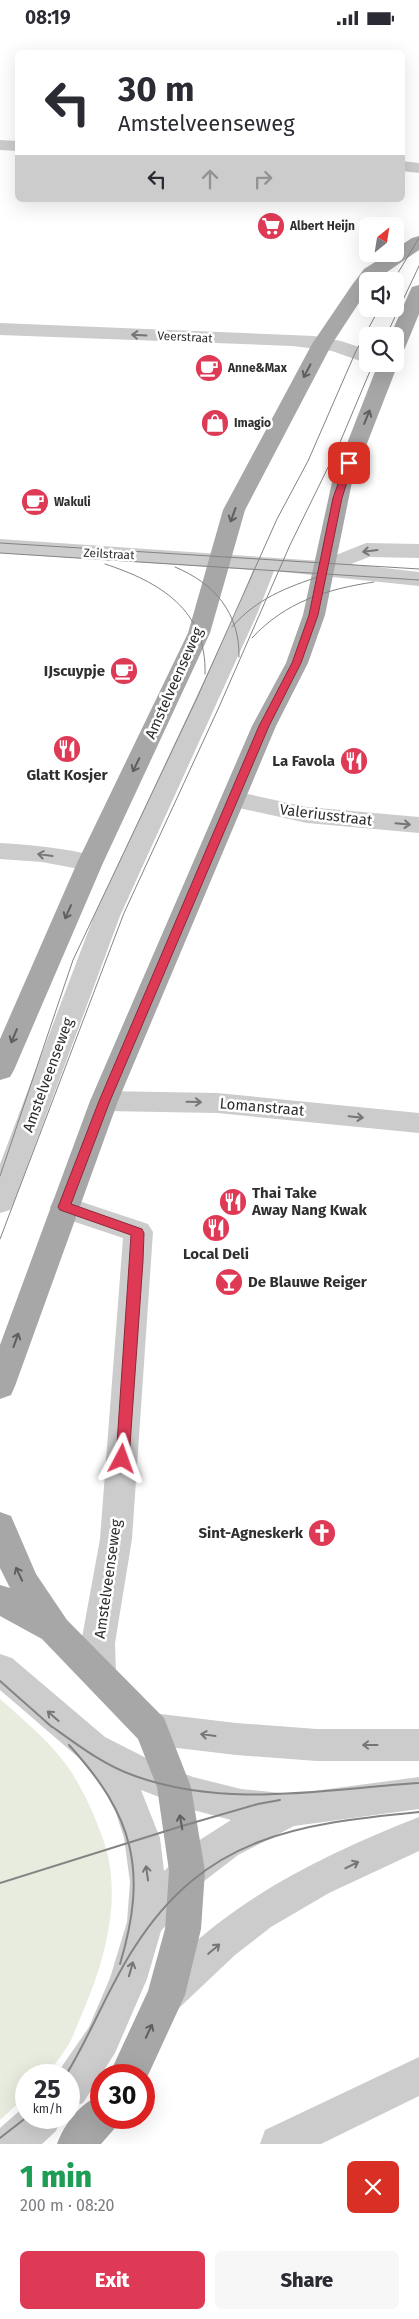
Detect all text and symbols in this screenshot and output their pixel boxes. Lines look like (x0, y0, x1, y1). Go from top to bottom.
text: 08:19 (25, 6, 71, 29)
text: 30 m (118, 68, 195, 110)
icon: left (35, 70, 100, 135)
text: Amstelveenseweg (118, 110, 295, 137)
icon: left (143, 165, 171, 193)
icon: ahead (196, 165, 224, 193)
icon: right (249, 165, 277, 193)
supermarket icon: Albert Heijn (256, 211, 286, 241)
north arrow (359, 217, 404, 263)
map controls (359, 217, 404, 372)
place label: Albert Heijn (289, 219, 355, 233)
button: sound (359, 272, 404, 317)
button: search (359, 327, 404, 372)
street label: Veerstraat (157, 329, 214, 345)
one-way arrow (132, 330, 148, 339)
cafe icon: Anne&Max (194, 353, 224, 383)
place label: Anne&Max (227, 361, 288, 375)
one-way arrow (302, 363, 311, 378)
shop icon: Imagio (200, 408, 230, 438)
one-way arrow (363, 410, 372, 425)
place label: Imagio (234, 416, 271, 430)
pin (328, 442, 370, 484)
icon: arrive (335, 449, 363, 477)
cafe icon: Wakuli (20, 487, 50, 517)
place label: Wakuli (54, 495, 91, 509)
one-way arrow (227, 507, 237, 523)
street label: Zeilstraat (83, 546, 135, 562)
one-way arrow (363, 546, 379, 556)
street label: Amstelveenseweg (141, 624, 207, 742)
cafe icon: IJscuypje (109, 656, 139, 686)
place label: IJscuypje (44, 662, 105, 680)
restaurant icon: Glatt Kosjer (52, 734, 82, 764)
restaurant icon: La Favola (339, 746, 369, 776)
place label: La Favola (272, 752, 335, 770)
one-way arrow (131, 757, 141, 772)
place label: Glatt Kosjer (26, 766, 109, 784)
street label: Valeriusstraat (279, 800, 374, 830)
one-way arrow (395, 819, 411, 829)
one-way arrow (37, 850, 53, 860)
one-way arrow (63, 904, 73, 919)
street label: Amstelveenseweg (19, 1015, 77, 1135)
one-way arrow (9, 1028, 19, 1043)
street label: Lomanstraat (219, 1094, 306, 1120)
one-way arrow (186, 1097, 202, 1107)
one-way arrow (348, 1112, 364, 1121)
place label: Thai Take Away Nang Kwak (251, 1184, 367, 1219)
restaurant icon: Thai Take Away Nang Kwak (218, 1187, 248, 1217)
restaurant icon: Local Deli (201, 1213, 231, 1243)
place label: Local Deli (183, 1245, 249, 1263)
bar icon: De Blauwe Reiger (214, 1267, 244, 1297)
place label: De Blauwe Reiger (248, 1273, 368, 1291)
one-way arrow (12, 1333, 22, 1349)
position arrow (95, 1432, 147, 1484)
street label: Amstelveenseweg (91, 1518, 125, 1640)
church icon: Sint-Agneskerk (307, 1518, 337, 1548)
place label: Sint-Agneskerk (198, 1524, 304, 1542)
one-way arrow (14, 1567, 23, 1582)
one-way arrow (46, 1711, 59, 1722)
one-way arrow (201, 1730, 217, 1740)
one-way arrow (363, 1740, 379, 1750)
one-way arrow (176, 1815, 185, 1831)
one-way arrow (344, 1860, 359, 1869)
one-way arrow (141, 1865, 151, 1881)
one-way arrow (207, 1944, 220, 1955)
one-way arrow (127, 1961, 137, 1977)
one-way arrow (145, 2024, 154, 2039)
speed limit sign: 30 (90, 2064, 155, 2129)
text: 25 (34, 2075, 61, 2105)
text: km/h (33, 2102, 62, 2116)
text: 1 min (20, 2159, 92, 2195)
button: close (347, 2161, 399, 2213)
text: 200 m · 08:20 (20, 2196, 114, 2215)
button: Exit (20, 2251, 205, 2309)
button: Share (215, 2251, 399, 2309)

